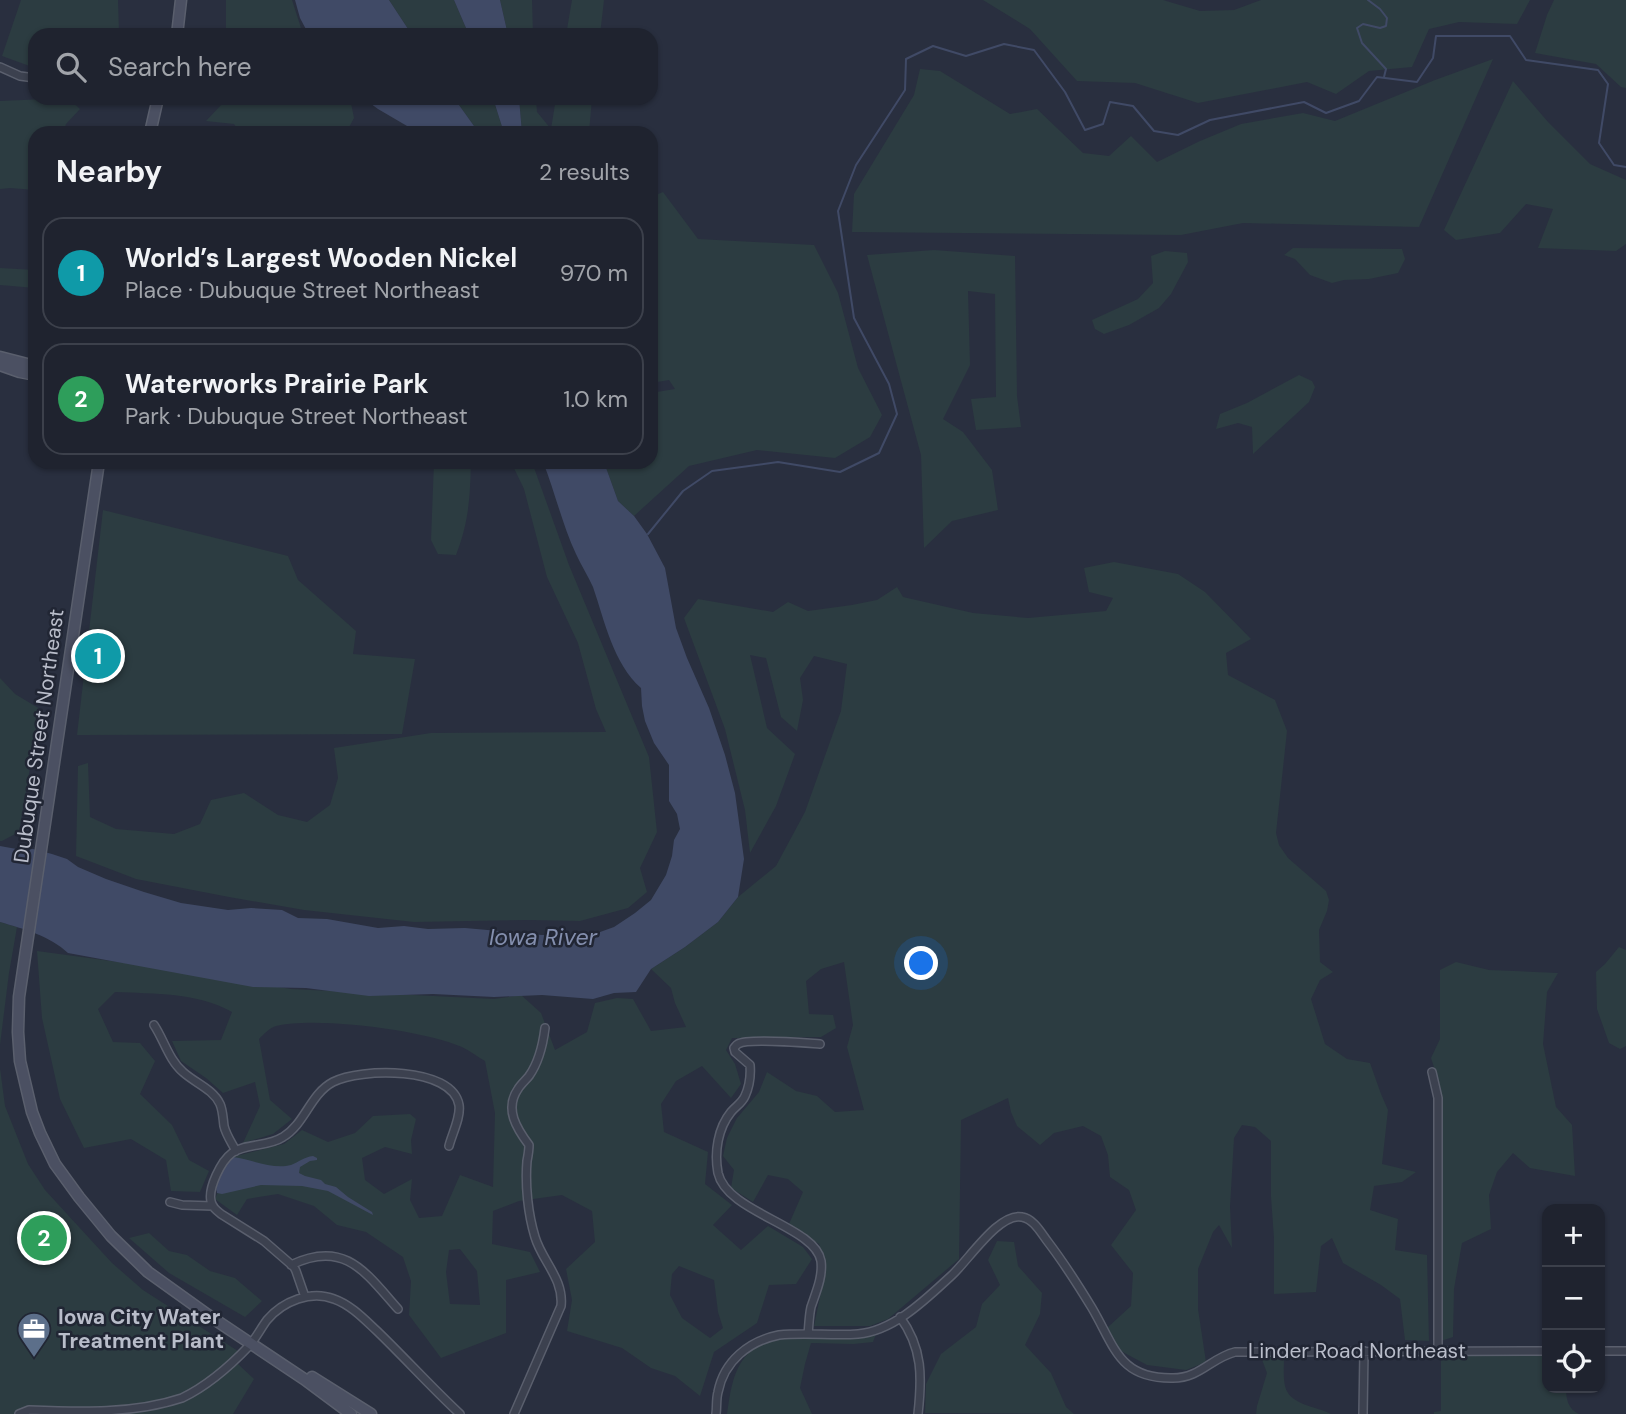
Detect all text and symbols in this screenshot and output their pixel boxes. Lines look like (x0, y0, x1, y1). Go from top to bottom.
search box (28, 28, 658, 105)
icon: search (52, 48, 90, 86)
text: Search here (108, 50, 251, 84)
text: Nearby (56, 152, 162, 191)
text: 2 results (539, 157, 630, 187)
text: World’s Largest Wooden Nickel (125, 241, 517, 275)
text: 1 (77, 258, 85, 288)
text: 970 m (560, 258, 628, 288)
text: Place · Dubuque Street Northeast (125, 275, 480, 305)
text: Waterworks Prairie Park (125, 367, 428, 401)
text: 2 (74, 384, 88, 414)
text: 1.0 km (563, 384, 628, 414)
text: Park · Dubuque Street Northeast (125, 401, 468, 431)
street label: Dubuque Street Northeast (7, 607, 71, 865)
pin: 1 (75, 630, 121, 682)
water label: Iowa River (489, 922, 599, 952)
your location (904, 946, 938, 980)
map controls (1542, 1204, 1605, 1393)
button: + (1542, 1204, 1605, 1267)
pin: 2 (21, 1212, 67, 1264)
button: − (1542, 1267, 1605, 1330)
place label: Iowa City Water Treatment Plant (58, 1303, 224, 1355)
office icon: Iowa City Water Treatment Plant (15, 1310, 53, 1359)
button: locate (1542, 1330, 1605, 1393)
street label: Linder Road Northeast (1248, 1337, 1466, 1365)

